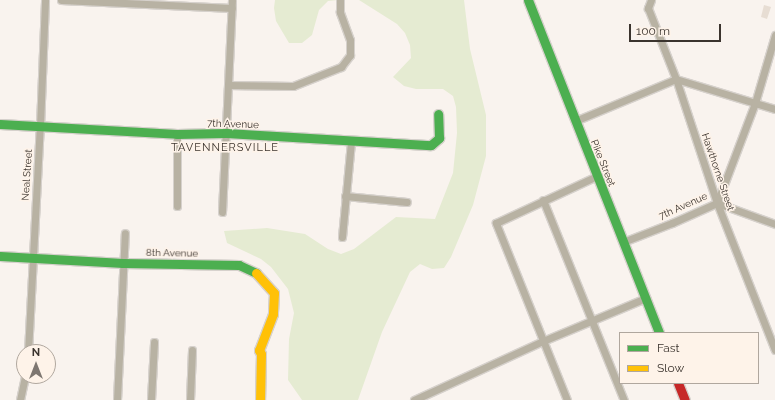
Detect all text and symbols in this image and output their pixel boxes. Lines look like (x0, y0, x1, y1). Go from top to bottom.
scale bar (631, 16, 723, 42)
text: 100 m (636, 24, 670, 38)
street label: 7th Avenue (207, 117, 259, 131)
street label: Hawthorne Street (699, 132, 737, 212)
street label: Pike Street (588, 138, 618, 188)
district label: TAVENNERSVILLE (171, 141, 279, 155)
street label: Neal Street (19, 149, 35, 201)
street label: 7th Avenue (657, 190, 709, 222)
street label: 8th Avenue (146, 247, 198, 259)
legend (619, 332, 759, 384)
text: Fast (657, 341, 680, 355)
north arrow (16, 344, 56, 384)
text: N (32, 346, 40, 359)
text: Slow (657, 361, 684, 375)

